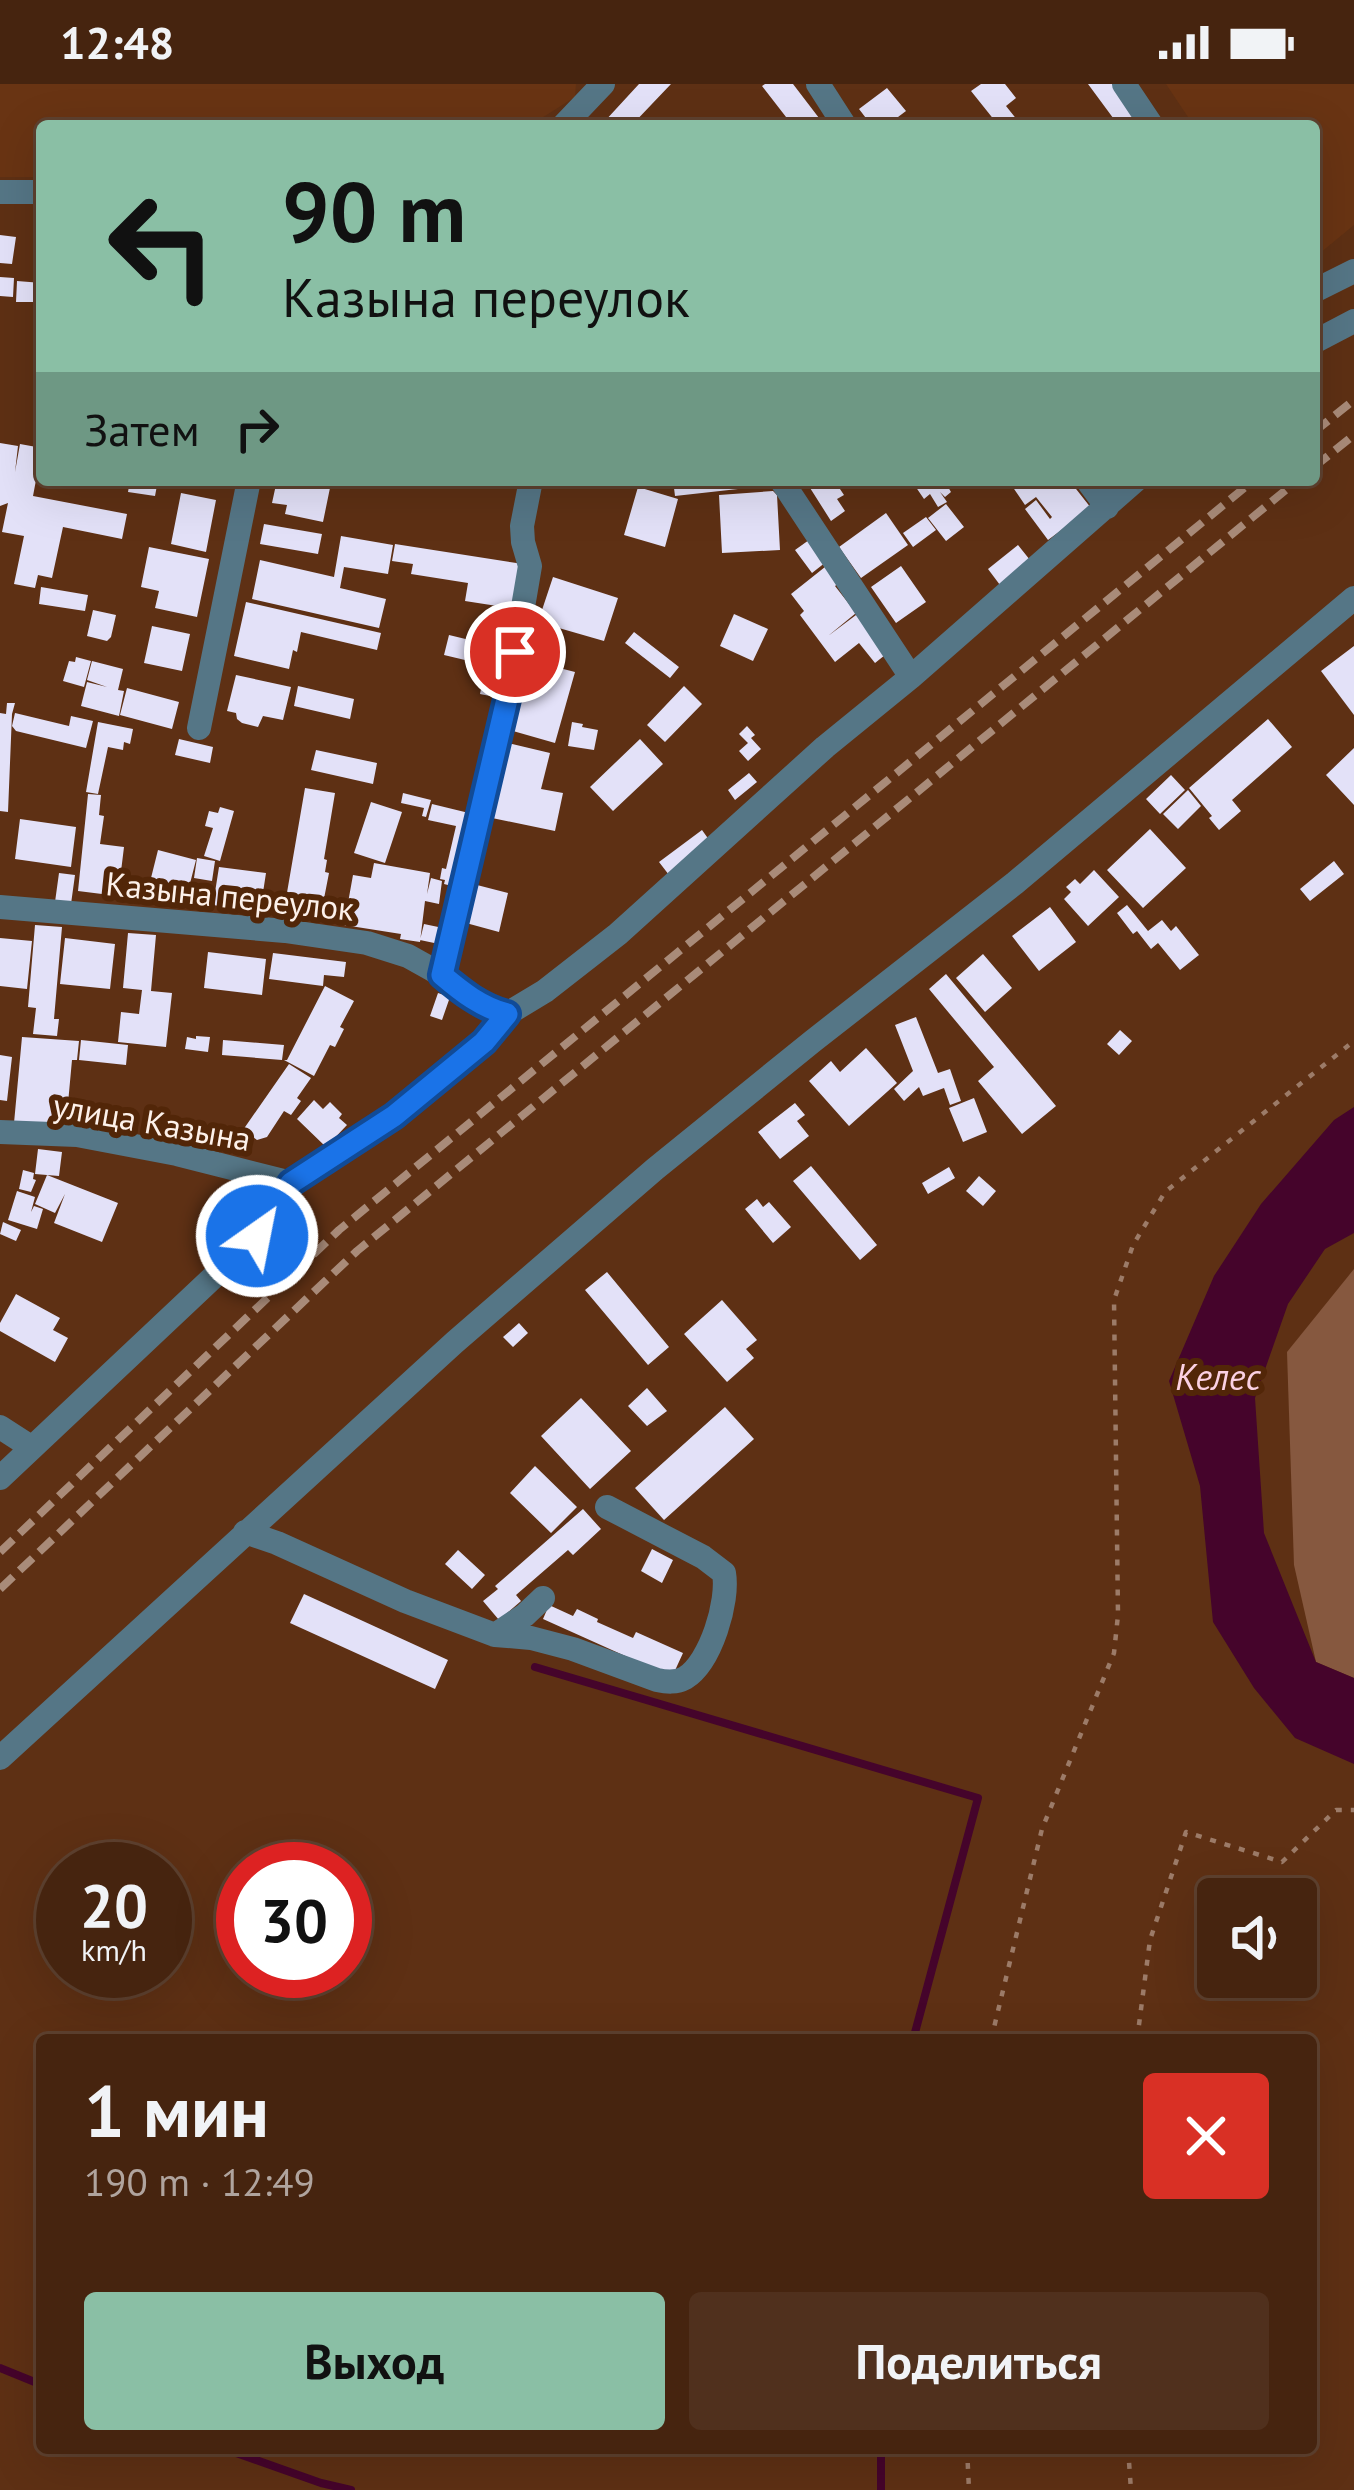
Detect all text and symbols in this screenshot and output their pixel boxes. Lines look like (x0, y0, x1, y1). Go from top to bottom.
text: 12:48 (60, 13, 174, 71)
text: 90 m (282, 156, 466, 265)
icon: left (84, 168, 240, 324)
text: Казына переулок (282, 262, 690, 332)
icon: right (224, 396, 290, 462)
text: Затем (84, 400, 200, 458)
pin (464, 601, 566, 703)
icon: arrive (482, 619, 548, 685)
street label: Казына переулок (104, 861, 356, 930)
street label: улица Казына (50, 1083, 254, 1160)
position arrow (194, 1173, 320, 1299)
water label: Келес (1175, 1353, 1262, 1400)
speed limit sign: 30 (216, 1842, 372, 1998)
text: 20 (80, 1866, 148, 1944)
map controls (1197, 1878, 1317, 1998)
button: sound (1197, 1878, 1317, 1998)
text: km/h (81, 1930, 147, 1969)
text: 1 мин (84, 2064, 269, 2157)
button: close (1143, 2073, 1269, 2199)
text: 190 m · 12:49 (84, 2156, 315, 2207)
button: Выход (84, 2292, 665, 2430)
button: Поделиться (689, 2292, 1269, 2430)

